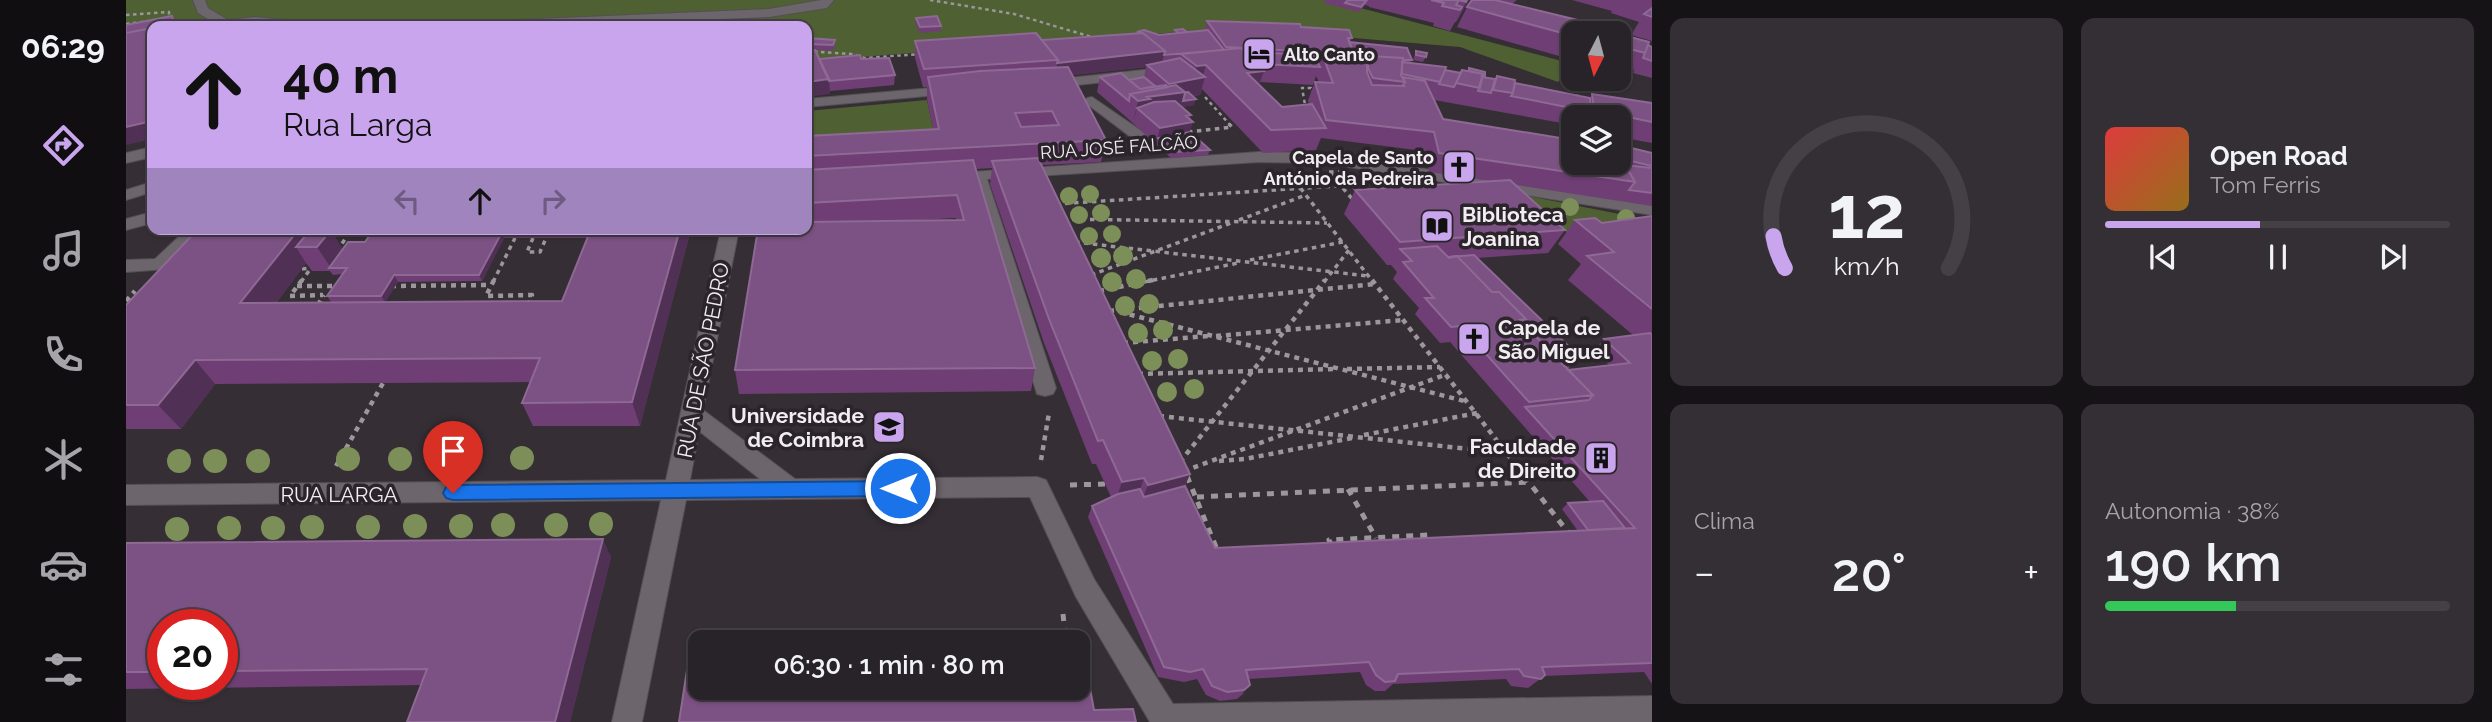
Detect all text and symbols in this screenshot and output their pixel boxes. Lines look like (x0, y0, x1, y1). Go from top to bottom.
north arrow (1561, 21, 1631, 91)
map controls (1561, 21, 1631, 175)
text: 06:29 (21, 28, 105, 65)
hotel icon: Alto Canto (1240, 35, 1278, 73)
place label: Alto Canto (1284, 44, 1375, 65)
text: 40 m (283, 47, 398, 104)
icon: ahead (168, 49, 259, 140)
button: layers (1561, 105, 1631, 175)
text: Rua Larga (283, 106, 432, 143)
icon: directions (39, 121, 88, 170)
street label: RUA JOSÉ FALCÃO (1039, 130, 1199, 163)
text: Open Road (2210, 141, 2348, 171)
place label: Capela de Santo António da Pedreira (1264, 147, 1434, 189)
church icon: Capela de Santo António da Pedreira (1440, 148, 1478, 186)
text: 12 (1828, 170, 1905, 255)
text: Tom Ferris (2210, 171, 2321, 198)
icon: left (388, 182, 426, 220)
icon: ahead (461, 182, 499, 220)
icon: right (534, 182, 572, 220)
place label: Biblioteca Joanina (1462, 202, 1564, 251)
library icon: Biblioteca Joanina (1418, 207, 1456, 245)
icon: music (39, 226, 88, 275)
icon: previous (2144, 238, 2182, 276)
icon: pause (2259, 238, 2297, 276)
icon: next (2374, 238, 2412, 276)
text: km/h (1834, 251, 1899, 281)
street label: RUA DE SÃO PEDRO (672, 260, 734, 460)
place label: Capela de São Miguel (1498, 315, 1610, 364)
church icon: Capela de São Miguel (1455, 320, 1493, 358)
icon: phone (39, 330, 88, 379)
place label: Universidade de Coimbra (731, 403, 864, 452)
school or university icon: Universidade de Coimbra (870, 408, 908, 446)
pin (423, 421, 483, 493)
icon: arrive (434, 432, 472, 470)
place label: Faculdade de Direito (1470, 434, 1576, 483)
icon: climate (39, 435, 88, 484)
building icon: Faculdade de Direito (1582, 439, 1620, 477)
position arrow (863, 451, 937, 525)
street label: RUA LARGA (280, 482, 398, 507)
text: Autonomia · 38% (2105, 497, 2279, 524)
text: Clima (1694, 507, 1755, 534)
text: 190 km (2105, 532, 2282, 593)
icon: car (39, 540, 88, 589)
text: 20° (1832, 542, 1906, 603)
text: − (1694, 550, 1714, 595)
text: + (2023, 550, 2039, 595)
speed limit sign: 20 (147, 609, 238, 700)
icon: filters (39, 645, 88, 694)
text: 06:30 · 1 min · 80 m (773, 650, 1005, 680)

